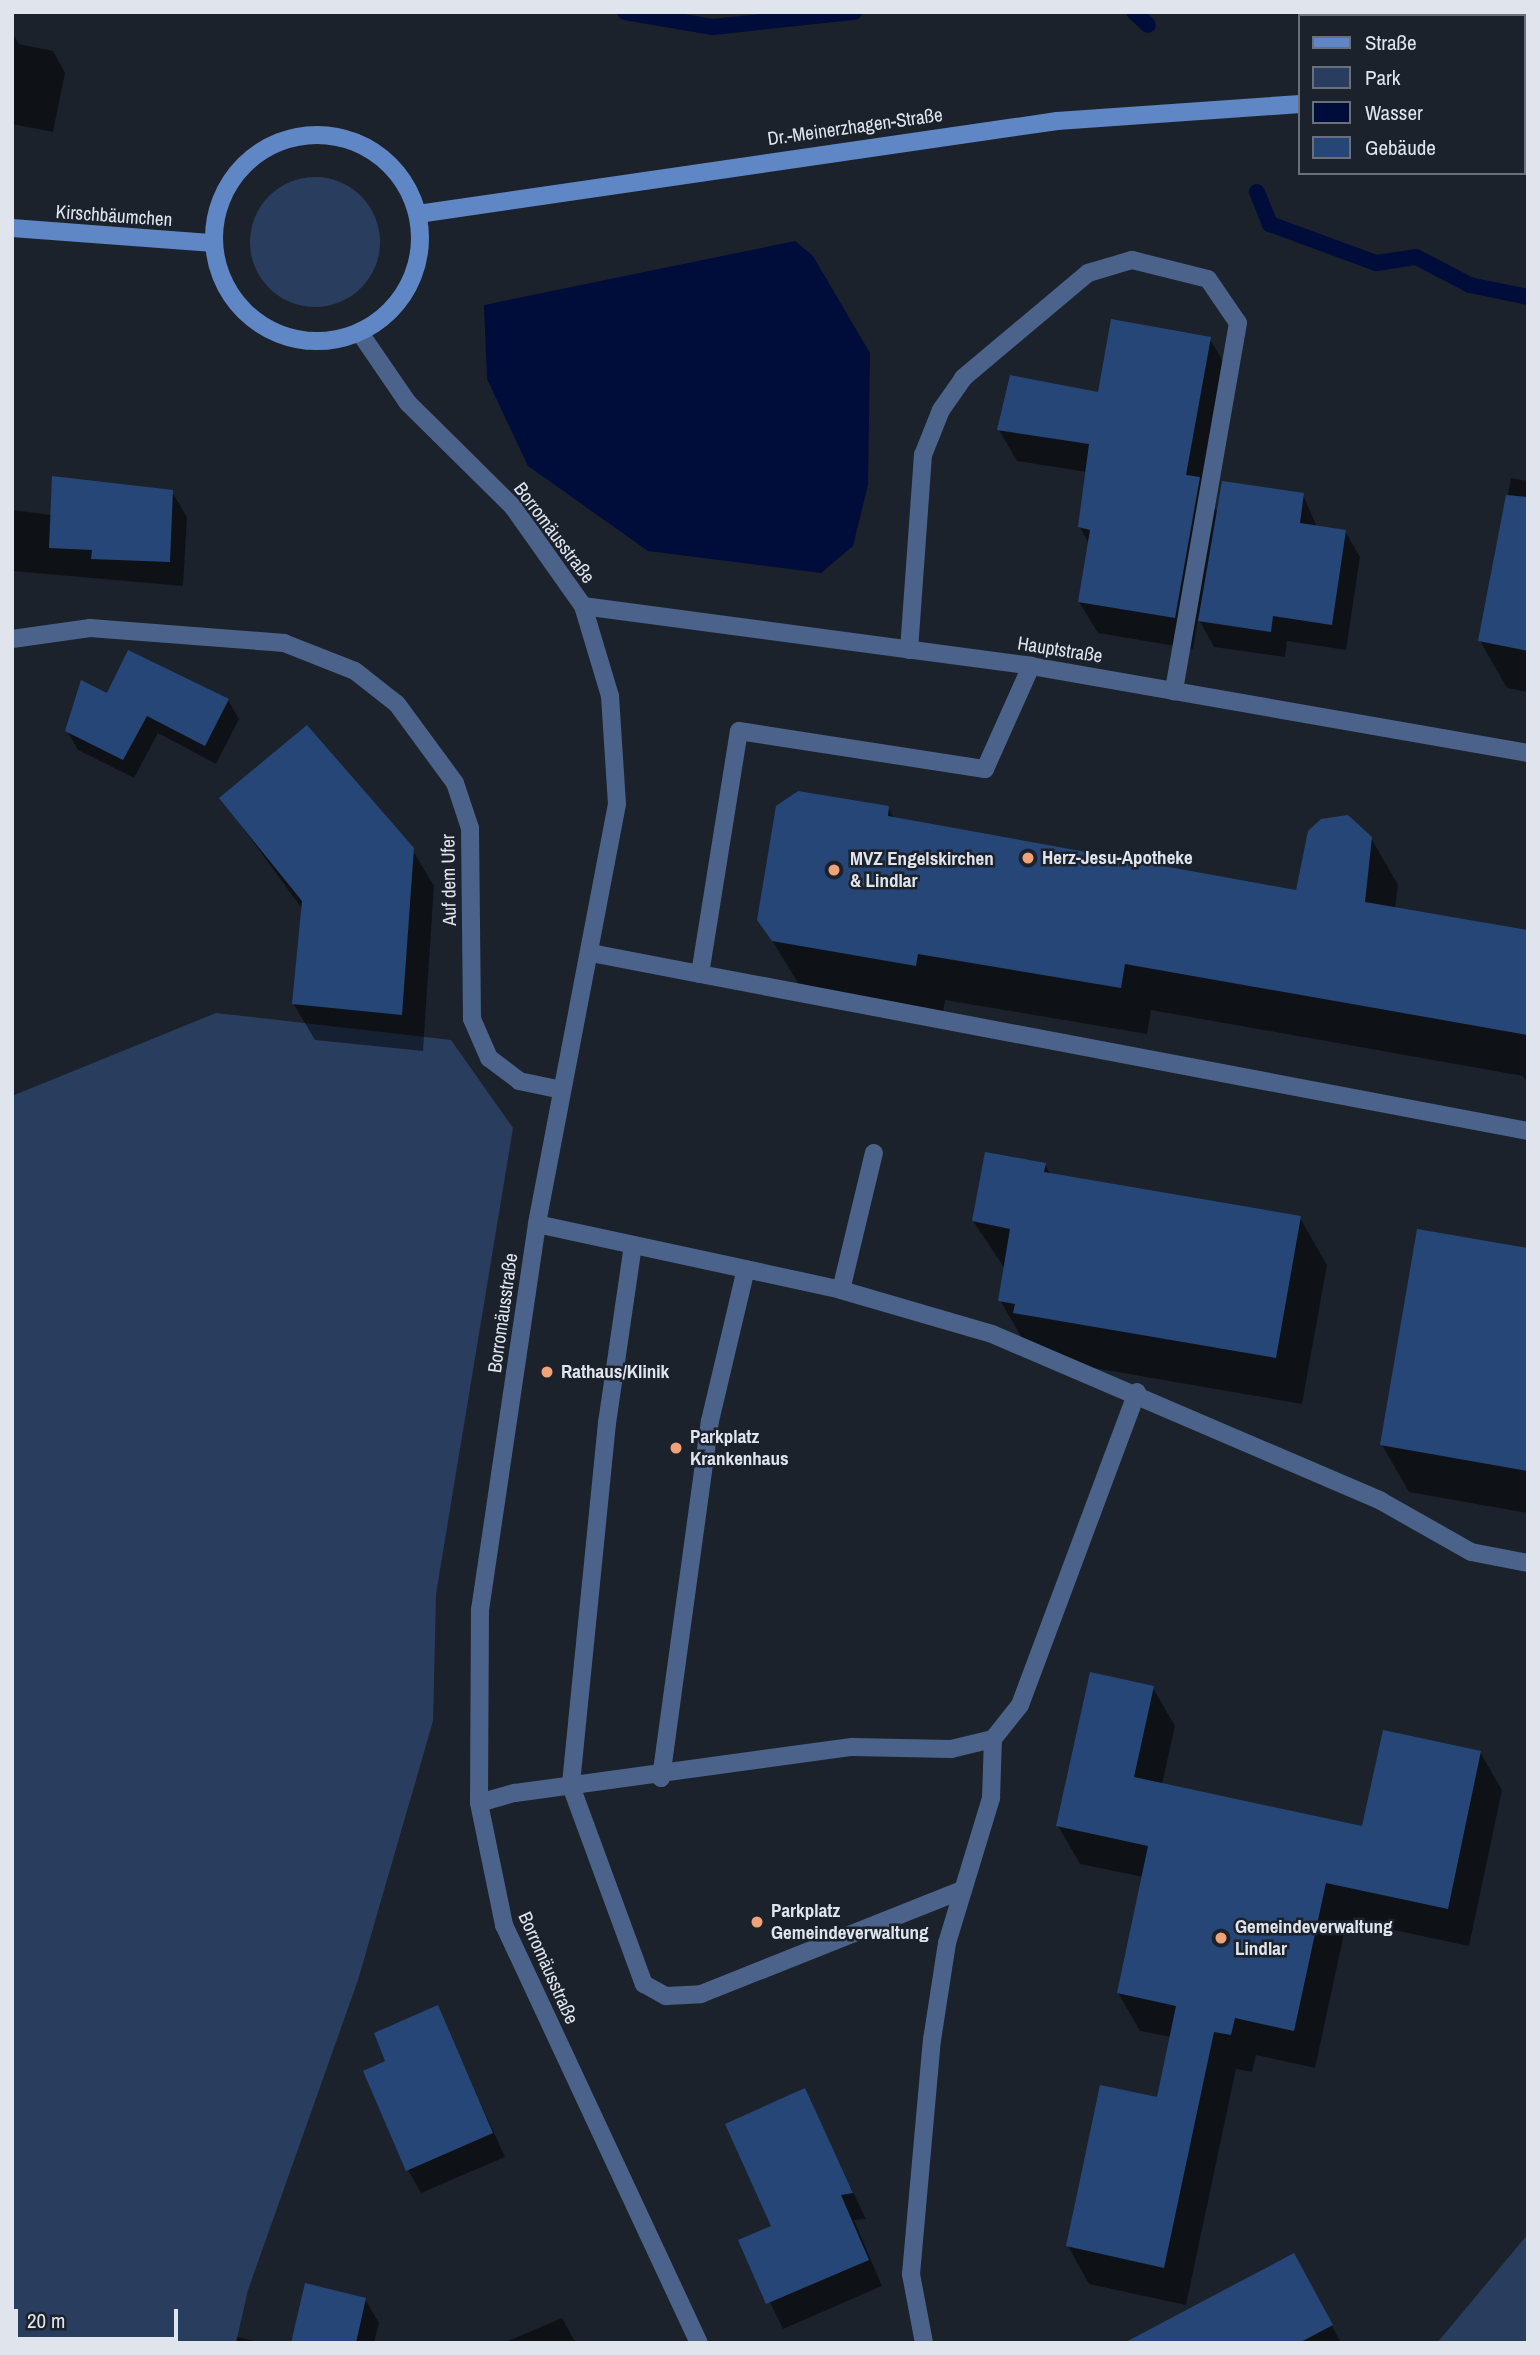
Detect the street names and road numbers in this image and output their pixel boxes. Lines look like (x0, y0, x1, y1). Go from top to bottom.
street label: Dr.-Meinerzhagen-Straße (766, 103, 944, 151)
street label: Kirschbäumchen (55, 201, 173, 231)
street label: Borromäusstraße (509, 478, 599, 588)
street label: Hauptstraße (1016, 632, 1104, 668)
street label: Auf dem Ufer (437, 834, 461, 926)
street label: Borromäusstraße (483, 1252, 523, 1374)
street label: Borromäusstraße (513, 1908, 583, 2028)

